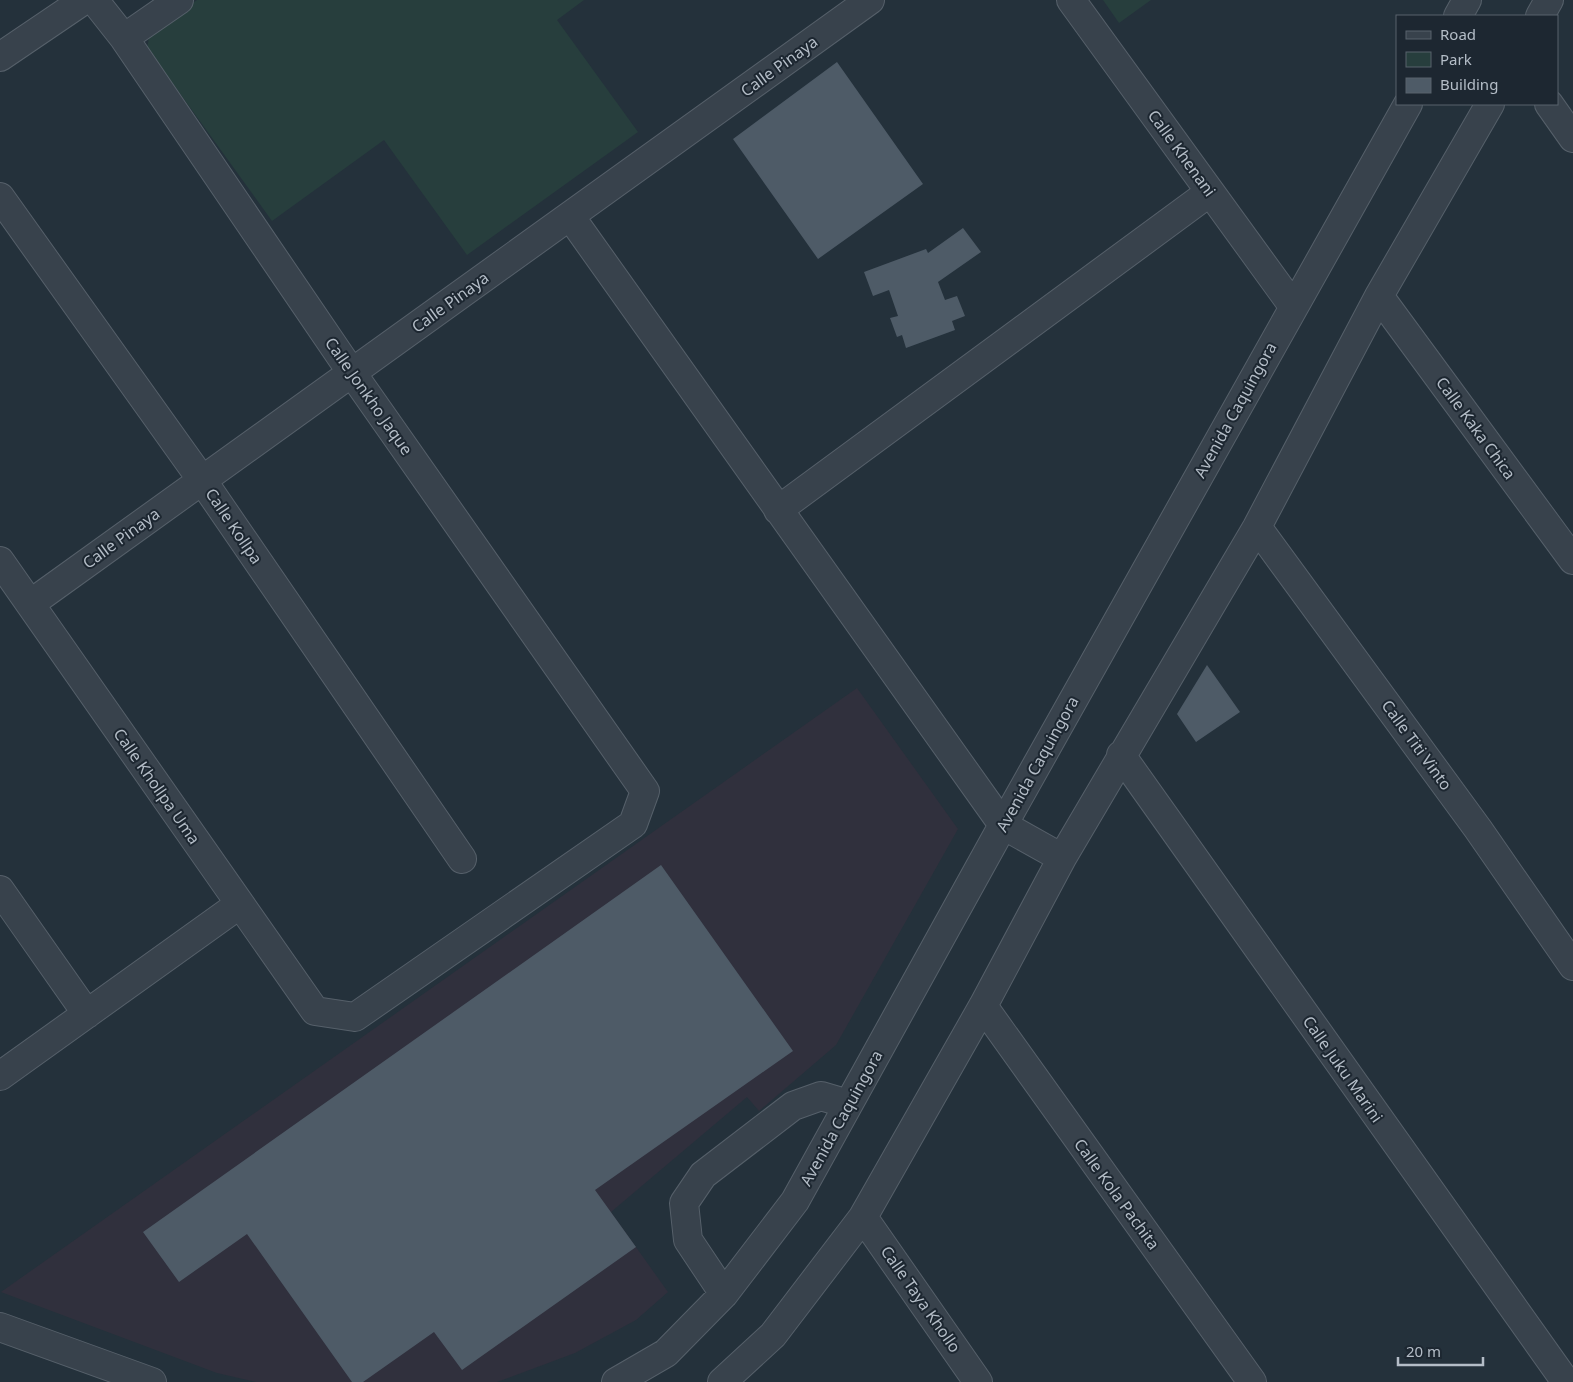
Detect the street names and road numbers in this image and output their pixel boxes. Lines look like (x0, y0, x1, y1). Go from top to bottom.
street label: Calle Pinaya (736, 31, 822, 101)
street label: Calle Khenani (1143, 105, 1221, 201)
street label: Calle Pinaya (407, 267, 493, 337)
street label: Calle Jonkho Jaque (320, 333, 418, 459)
street label: Avenida Caquingora (1189, 338, 1281, 482)
street label: Calle Kaka Chica (1431, 372, 1521, 484)
street label: Calle Kollpa (201, 484, 267, 568)
street label: Calle Pinaya (78, 503, 164, 573)
street label: Avenida Caquingora (991, 692, 1083, 836)
street label: Calle Titi Vinto (1377, 695, 1457, 795)
street label: Calle Khollpa Uma (109, 724, 205, 848)
street label: Calle Juku Marini (1298, 1011, 1388, 1127)
street label: Avenida Caquingora (795, 1046, 887, 1190)
street label: Calle Kola Pachita (1069, 1134, 1165, 1254)
street label: Calle Taya Khollo (876, 1241, 966, 1357)

